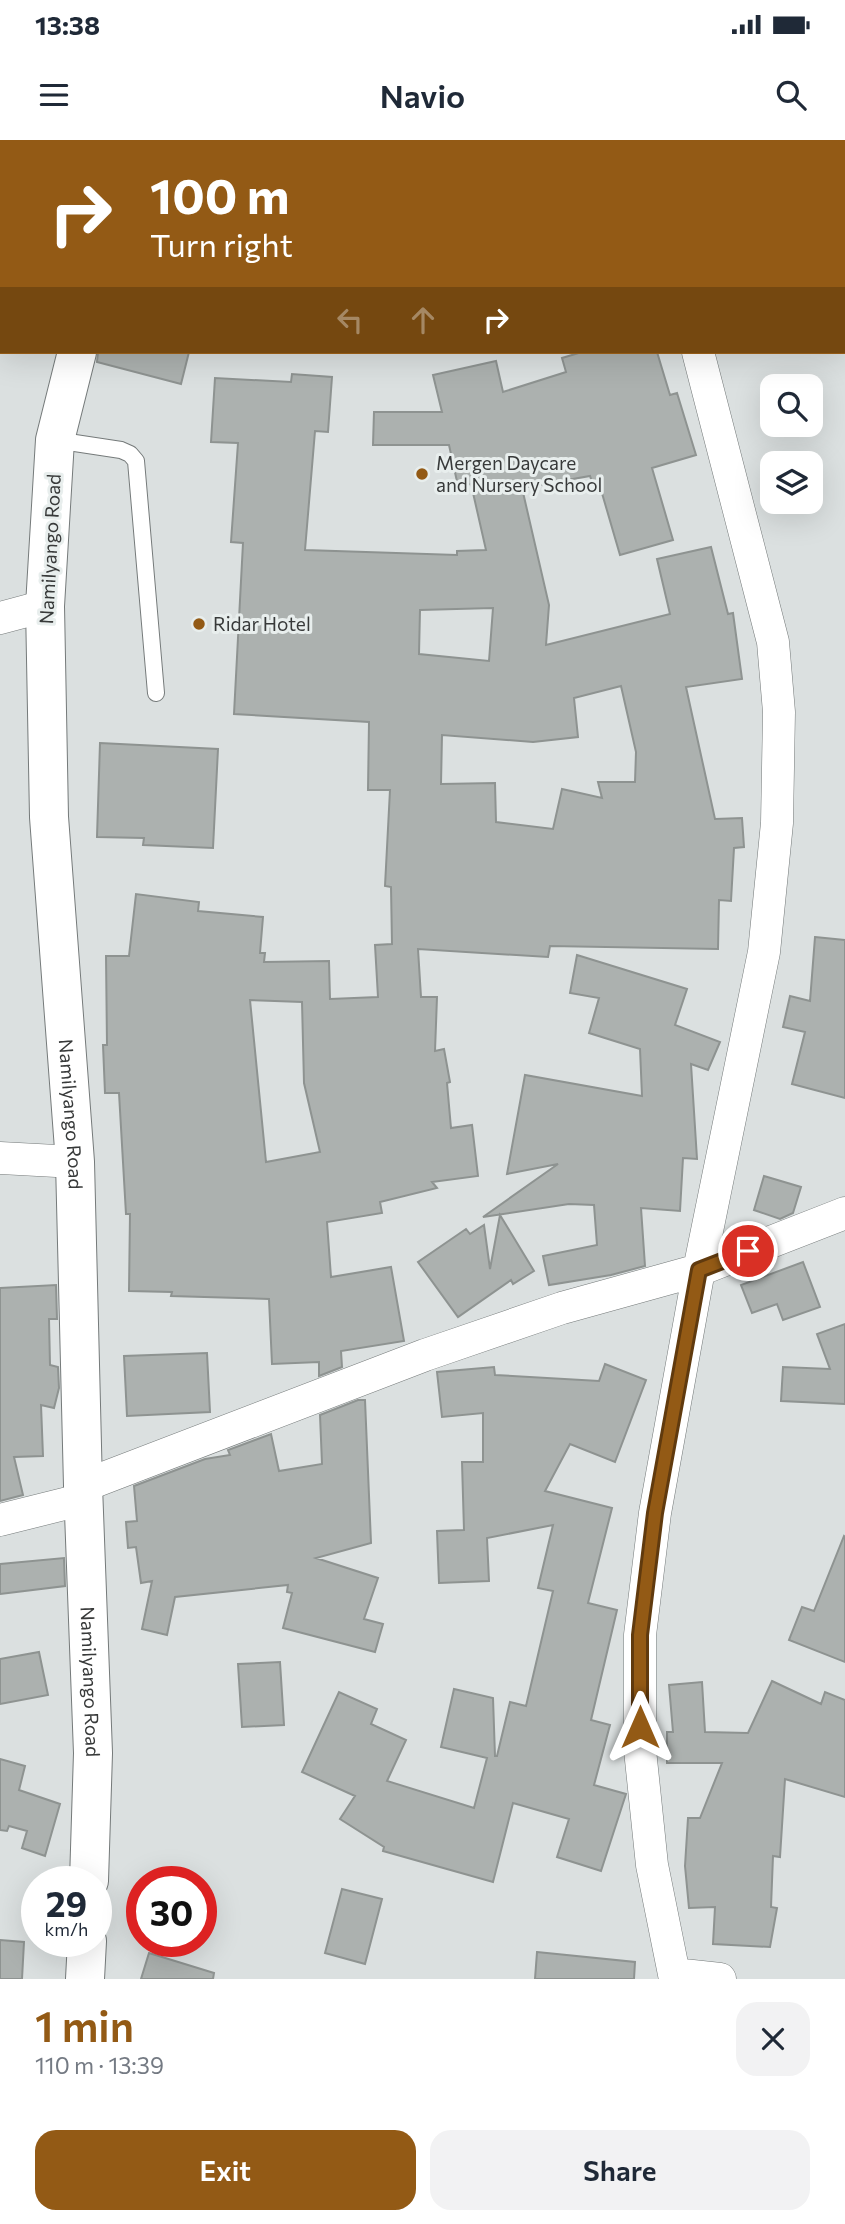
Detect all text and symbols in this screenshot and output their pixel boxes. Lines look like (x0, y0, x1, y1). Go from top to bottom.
text: 13:38 (35, 9, 100, 40)
text: Navio (380, 75, 465, 115)
icon: menu (35, 76, 73, 114)
icon: search (772, 76, 810, 114)
text: 100 m (150, 164, 289, 224)
icon: right (35, 168, 126, 259)
text: Turn right (150, 224, 293, 264)
icon: left (331, 301, 369, 339)
icon: ahead (404, 301, 442, 339)
icon: right (477, 301, 515, 339)
map controls (760, 374, 823, 514)
button: search (760, 374, 823, 437)
place label: Mergen Daycare and Nursery School (436, 451, 602, 496)
button: layers (760, 451, 823, 514)
marker: Mergen Daycare and Nursery School (414, 466, 430, 482)
street label: Namilyango Road (34, 473, 65, 625)
place label: Ridar Hotel (213, 612, 311, 635)
marker: Ridar Hotel (191, 616, 207, 632)
street label: Namilyango Road (55, 1038, 88, 1190)
pin (718, 1221, 778, 1281)
icon: arrive (729, 1232, 767, 1270)
street label: Namilyango Road (77, 1606, 105, 1757)
position arrow (603, 1690, 677, 1764)
speed limit sign: 30 (126, 1866, 217, 1957)
text: 29 (46, 1881, 87, 1924)
text: km/h (45, 1918, 88, 1940)
text: 1 min (35, 1999, 134, 2051)
button: close (736, 2002, 810, 2076)
text: 110 m · 13:39 (35, 2051, 164, 2079)
button: Exit (35, 2130, 416, 2210)
button: Share (430, 2130, 810, 2210)

